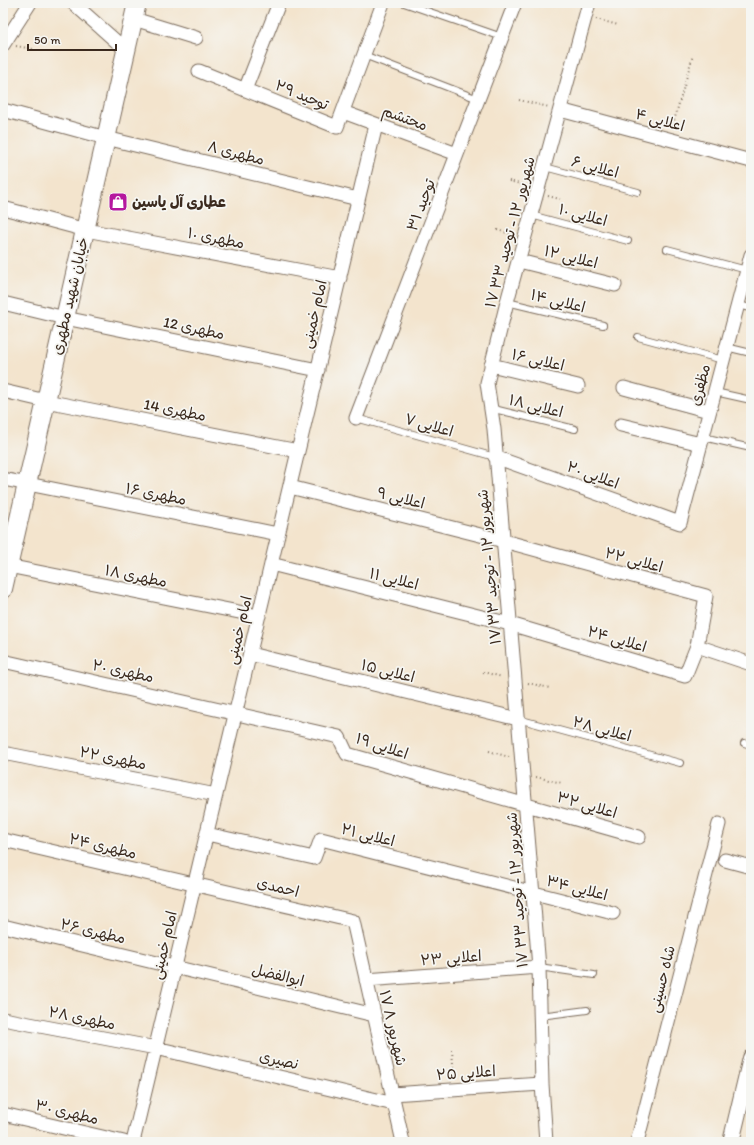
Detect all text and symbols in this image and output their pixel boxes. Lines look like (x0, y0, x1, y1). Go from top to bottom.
scale bar (28, 26, 116, 52)
text: 50 m (34, 33, 60, 47)
street label: توحید ۲۹ (273, 76, 332, 114)
street label: محتشم (379, 102, 430, 137)
street label: اعلایی ۴ (633, 105, 687, 136)
street label: مطهری ۸ (206, 137, 266, 169)
street label: اعلایی ۶ (569, 152, 621, 183)
street label: ۱۷ شهریور ۱۲ - توحید ۳۳ (481, 154, 539, 310)
street label: توحید ۳۱ (403, 176, 439, 234)
shop icon: عطاری آل یاسین (107, 191, 129, 213)
place label: عطاری آل یاسین (132, 193, 226, 211)
street label: اعلایی ۱۰ (557, 200, 609, 231)
street label: مطهری ۱۰ (186, 224, 246, 252)
street label: خیابان شهید مطهری (48, 235, 92, 357)
street label: اعلایی ۱۲ (542, 242, 600, 273)
street label: امام خمینی (297, 278, 333, 351)
street label: اعلایی ۱۴ (528, 286, 587, 317)
street label: مطهری 12 (162, 313, 226, 343)
street label: اعلایی ۱۶ (510, 345, 566, 376)
street label: مظفری (686, 362, 714, 408)
street label: اعلایی ۱۸ (507, 391, 565, 422)
street label: مطهری 14 (142, 395, 208, 425)
street label: اعلایی ۷ (402, 409, 455, 441)
street label: اعلایی ۲۰ (564, 457, 622, 494)
street label: مطهری ۱۶ (124, 479, 188, 509)
street label: اعلایی ۹ (375, 483, 427, 514)
street label: ۱۷ شهریور ۱۲ - توحید ۳۳ (473, 488, 505, 646)
street label: اعلایی ۲۲ (603, 544, 665, 577)
street label: مطهری ۱۸ (103, 561, 169, 591)
street label: اعلایی ۱۱ (367, 564, 420, 595)
street label: امام خمینی (222, 594, 258, 667)
street label: اعلایی ۲۴ (585, 622, 649, 657)
street label: مطهری ۲۰ (91, 656, 155, 686)
street label: اعلایی ۱۵ (359, 656, 417, 687)
street label: اعلایی ۲۸ (571, 713, 633, 746)
street label: اعلایی ۱۹ (353, 729, 410, 764)
street label: مطهری ۲۲ (78, 743, 148, 773)
street label: اعلایی ۳۲ (555, 788, 619, 823)
street label: ۱۷ شهریور ۱۲ - توحید ۳۳ (503, 812, 531, 968)
street label: اعلایی ۲۱ (339, 820, 397, 851)
street label: مطهری ۲۴ (67, 829, 139, 863)
street label: اعلایی ۳۴ (544, 872, 610, 905)
street label: احمدی (255, 873, 301, 901)
street label: امام خمینی (147, 909, 183, 982)
street label: مطهری ۲۶ (59, 915, 127, 947)
street label: شاه حسینی (645, 943, 680, 1015)
street label: اعلایی ۲۳ (420, 947, 482, 970)
street label: ابوالفضل (250, 960, 306, 990)
street label: ۱۷ شهریور ۸ (376, 988, 410, 1068)
street label: مطهری ۲۸ (47, 1003, 117, 1033)
street label: نصیری (258, 1047, 300, 1073)
street label: اعلایی ۲۵ (436, 1062, 496, 1085)
street label: مطهری ۳۰ (34, 1096, 100, 1128)

